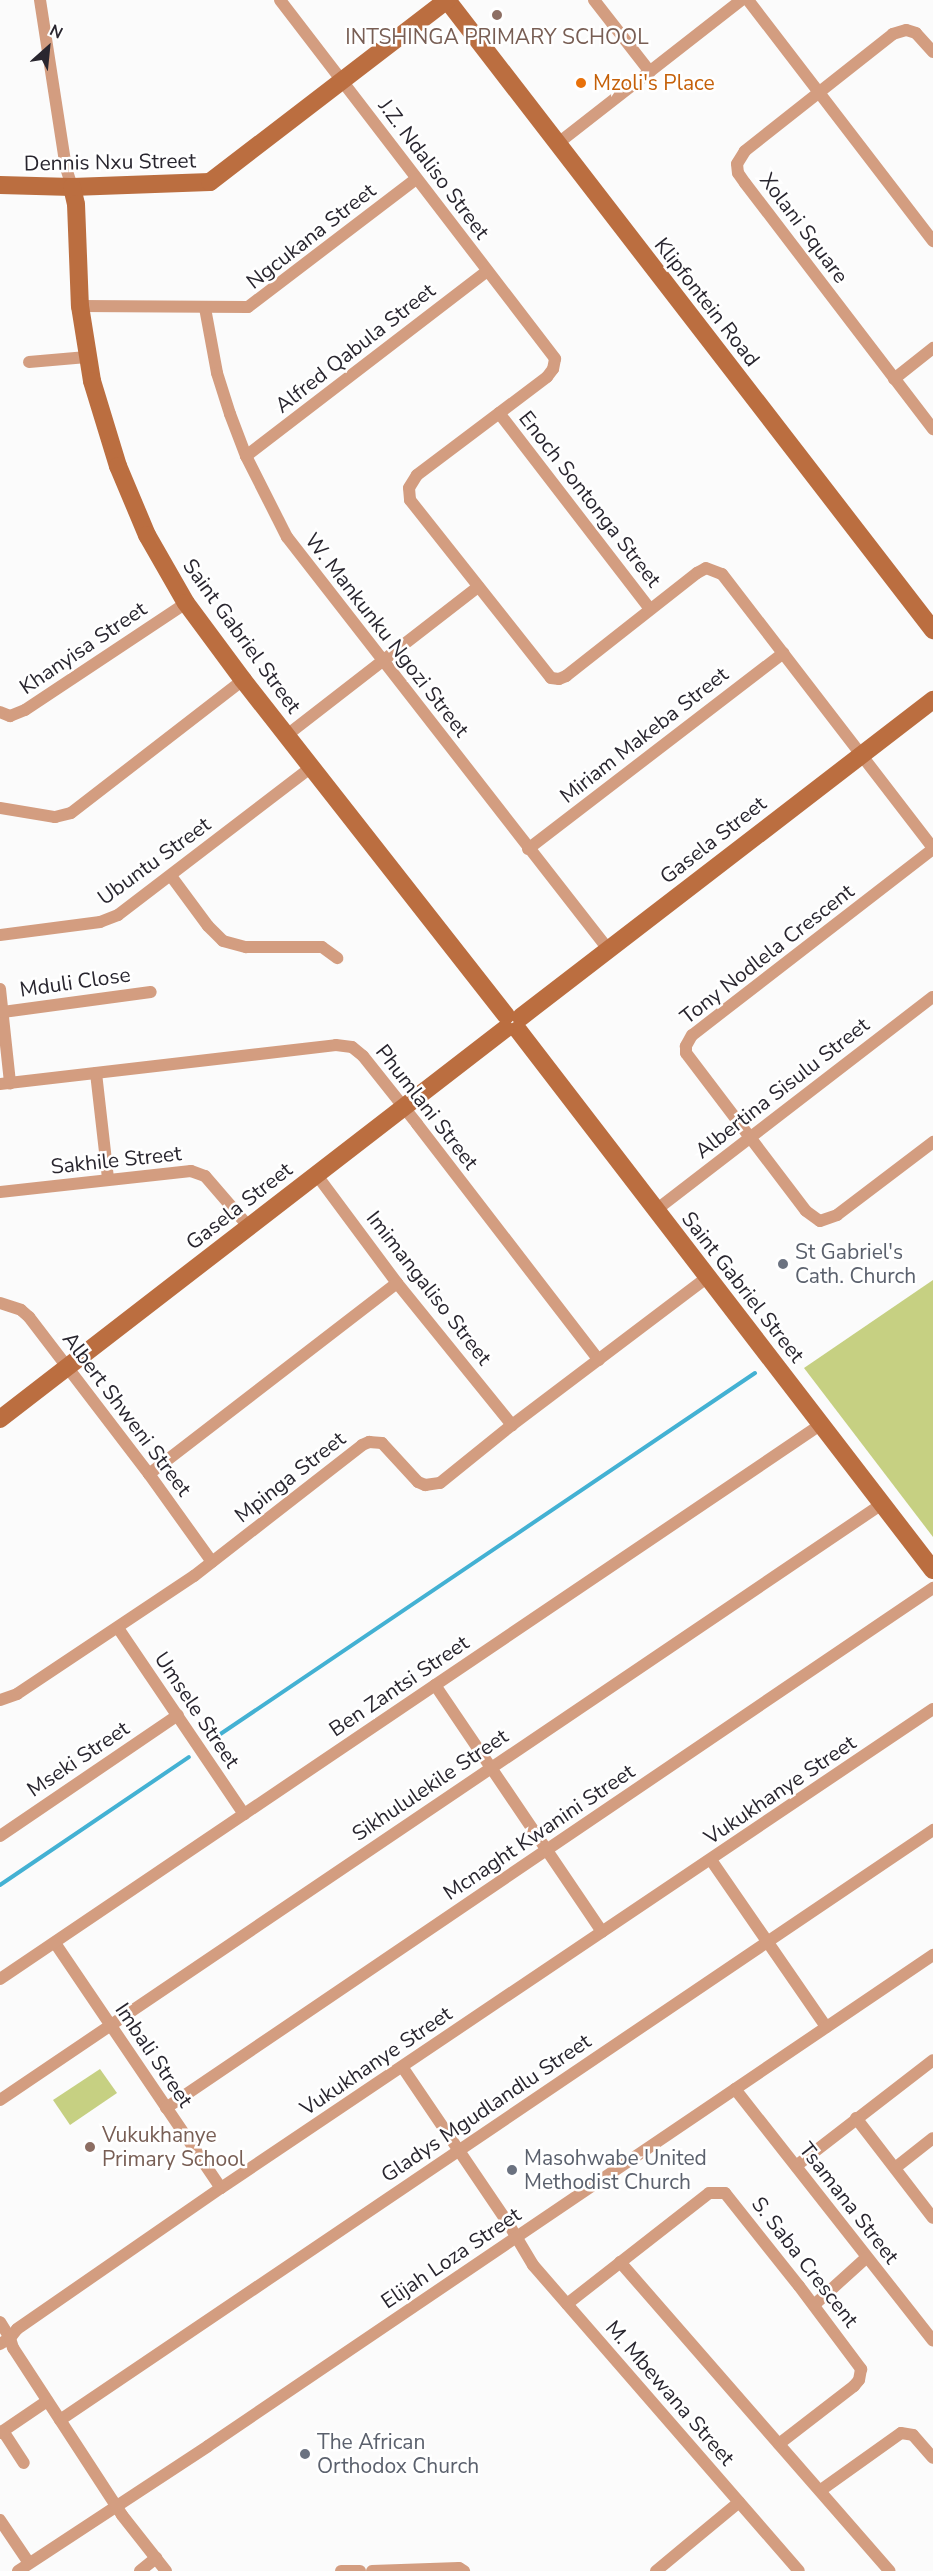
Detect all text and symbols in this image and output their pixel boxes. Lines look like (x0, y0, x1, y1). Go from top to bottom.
marker: INTSHINGA PRIMARY SCHOOL (490, 8, 504, 22)
north arrow (18, 18, 78, 78)
text: N (46, 19, 66, 44)
place label: INTSHINGA PRIMARY SCHOOL (345, 24, 649, 50)
place label: Mzoli's Place (593, 70, 715, 96)
marker: Mzoli's Place (574, 76, 588, 90)
street label: J.Z. Ndaliso Street (373, 94, 495, 244)
street label: Dennis Nxu Street (24, 148, 196, 176)
street label: Xolani Square (754, 168, 854, 288)
street label: Ngcukana Street (242, 178, 380, 294)
street label: Klipfontein Road (649, 233, 765, 371)
street label: Alfred Qabula Street (270, 278, 440, 418)
street label: Enoch Sontonga Street (513, 406, 667, 592)
street label: W. Mankunku Ngozi Street (300, 528, 474, 742)
street label: Saint Gabriel Street (178, 554, 306, 718)
street label: Khanyisa Street (15, 596, 151, 700)
street label: Miriam Makeba Street (555, 662, 733, 808)
street label: Gasela Street (655, 791, 771, 889)
street label: Ubuntu Street (93, 812, 215, 910)
street label: Tony Nodlela Crescent (675, 879, 859, 1029)
street label: Mduli Close (18, 962, 132, 1002)
street label: Albertina Sisulu Street (690, 1012, 874, 1164)
street label: Phumlani Street (370, 1039, 484, 1175)
street label: Sakhile Street (49, 1141, 183, 1179)
street label: Gasela Street (181, 1157, 297, 1255)
street label: Imimangaliso Street (361, 1206, 497, 1370)
street label: Saint Gabriel Street (676, 1206, 810, 1368)
place label: St Gabriel's Cath. Church (795, 1239, 916, 1289)
marker: St Gabriel's Cath. Church (776, 1257, 790, 1271)
street label: Albert Shweni Street (57, 1327, 197, 1501)
street label: Mpinga Street (230, 1426, 350, 1528)
street label: Ben Zantsi Street (324, 1630, 474, 1742)
street label: Umsele Street (149, 1647, 245, 1773)
street label: Mseki Street (22, 1716, 134, 1802)
street label: Sikhululekile Street (347, 1723, 513, 1847)
street label: Vukukhanye Street (699, 1730, 861, 1850)
street label: Mcnaght Kwanini Street (439, 1759, 639, 1905)
street label: Imbali Street (110, 1998, 198, 2112)
street label: Vukukhanye Street (295, 2001, 457, 2121)
street label: Gladys Mgudlandlu Street (376, 2028, 596, 2188)
place label: Vukukhanye Primary School (102, 2122, 245, 2172)
street label: Tsamana Street (794, 2137, 904, 2269)
marker: Vukukhanye Primary School (83, 2140, 97, 2154)
place label: Masohwabe United Methodist Church (524, 2145, 707, 2195)
marker: Masohwabe United Methodist Church (505, 2163, 519, 2177)
street label: S. Saba Crescent (746, 2192, 864, 2332)
street label: Elijah Loza Street (376, 2202, 526, 2314)
street label: M. Mbewana Street (600, 2315, 740, 2471)
place label: The African Orthodox Church (317, 2429, 479, 2479)
marker: The African Orthodox Church (298, 2447, 312, 2461)

